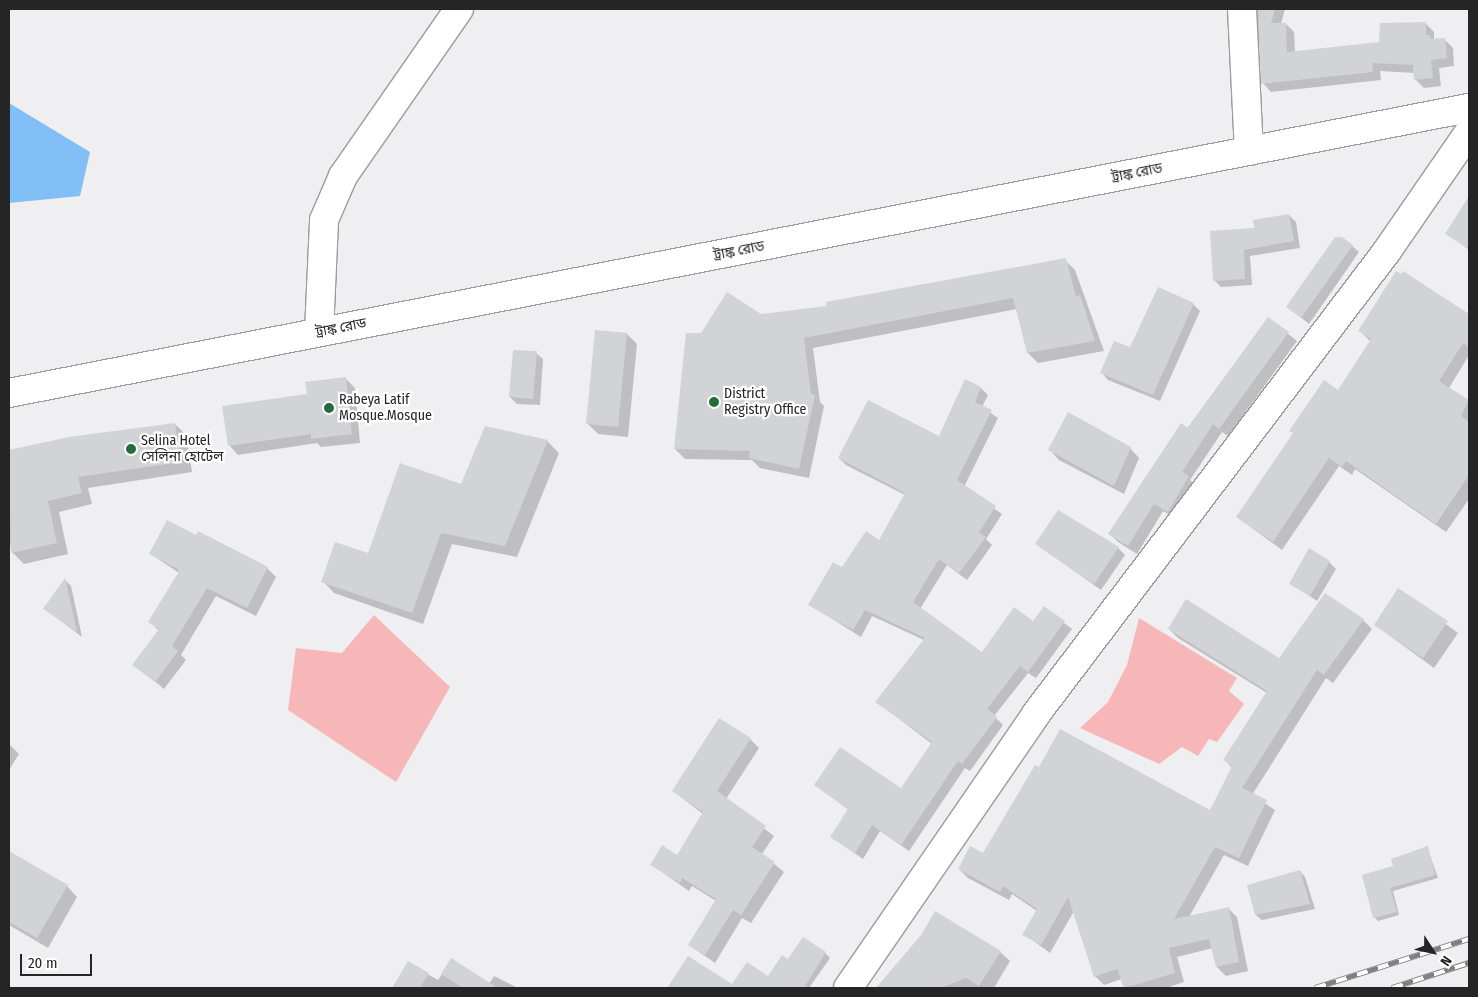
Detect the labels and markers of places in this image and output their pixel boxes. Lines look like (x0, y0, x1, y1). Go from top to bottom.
place label: District Registry Office (724, 386, 806, 418)
place label: Rabeya Latif Mosque.Mosque (339, 392, 432, 424)
marker: District Registry Office (708, 396, 720, 408)
marker: Rabeya Latif Mosque.Mosque (323, 402, 335, 414)
place label: Selina Hotel সেলিনা হোটেল (141, 433, 223, 466)
marker: Selina Hotel সেলিনা হোটেল (125, 443, 137, 455)

